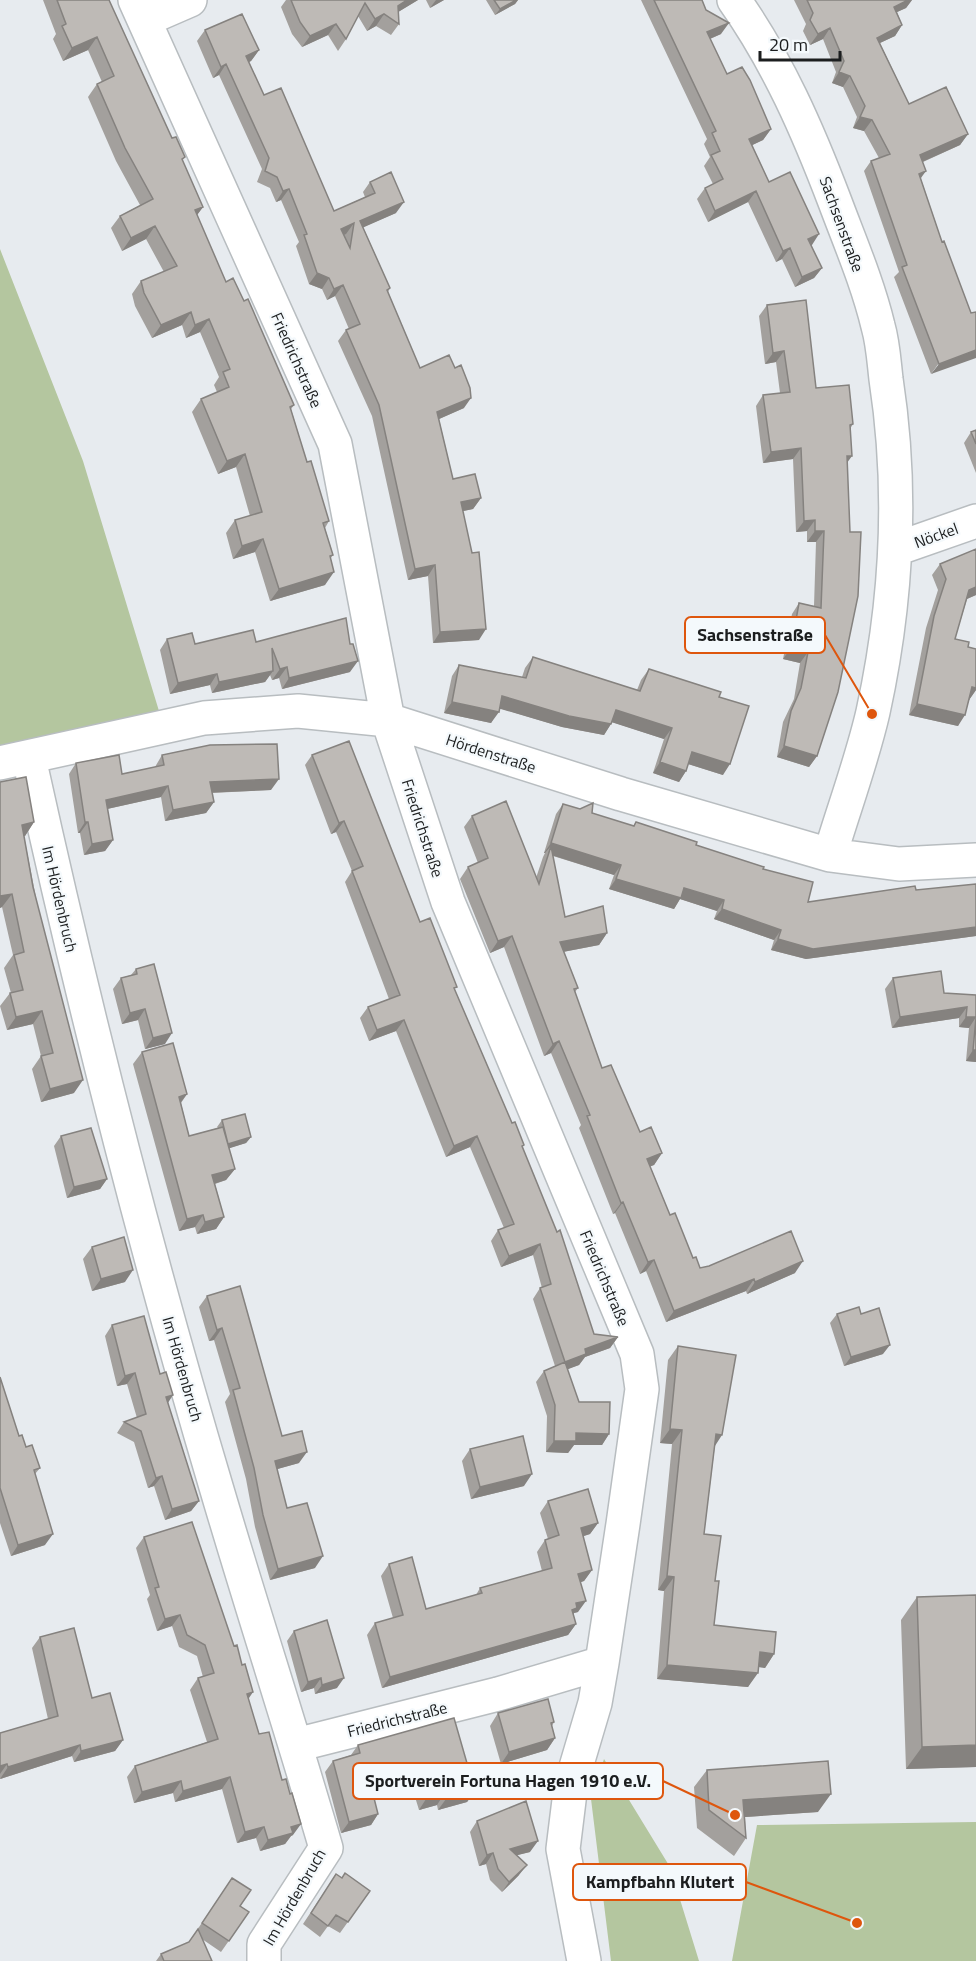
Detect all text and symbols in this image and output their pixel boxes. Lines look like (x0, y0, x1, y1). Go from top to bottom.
scale bar (760, 24, 840, 62)
text: 20 m (769, 31, 808, 58)
street label: Sachsenstraße (814, 173, 870, 275)
street label: Friedrichstraße (265, 308, 329, 412)
street label: Nöckel (911, 516, 961, 554)
callout: Sachsenstraße (685, 617, 825, 653)
text: Sachsenstraße (697, 621, 813, 648)
street label: Hördenstraße (443, 727, 539, 779)
street label: Friedrichstraße (396, 776, 450, 880)
street label: Im Hördenbruch (36, 843, 84, 955)
street label: Friedrichstraße (574, 1226, 636, 1330)
street label: Im Hördenbruch (157, 1314, 209, 1424)
street label: Friedrichstraße (345, 1695, 449, 1743)
callout: Sportverein Fortuna Hagen 1910 e.V. (353, 1763, 663, 1799)
text: Sportverein Fortuna Hagen 1910 e.V. (365, 1767, 651, 1794)
street label: Im Hördenbruch (256, 1844, 332, 1950)
callout: Kampfbahn Klutert (573, 1864, 746, 1900)
text: Kampfbahn Klutert (586, 1868, 735, 1895)

